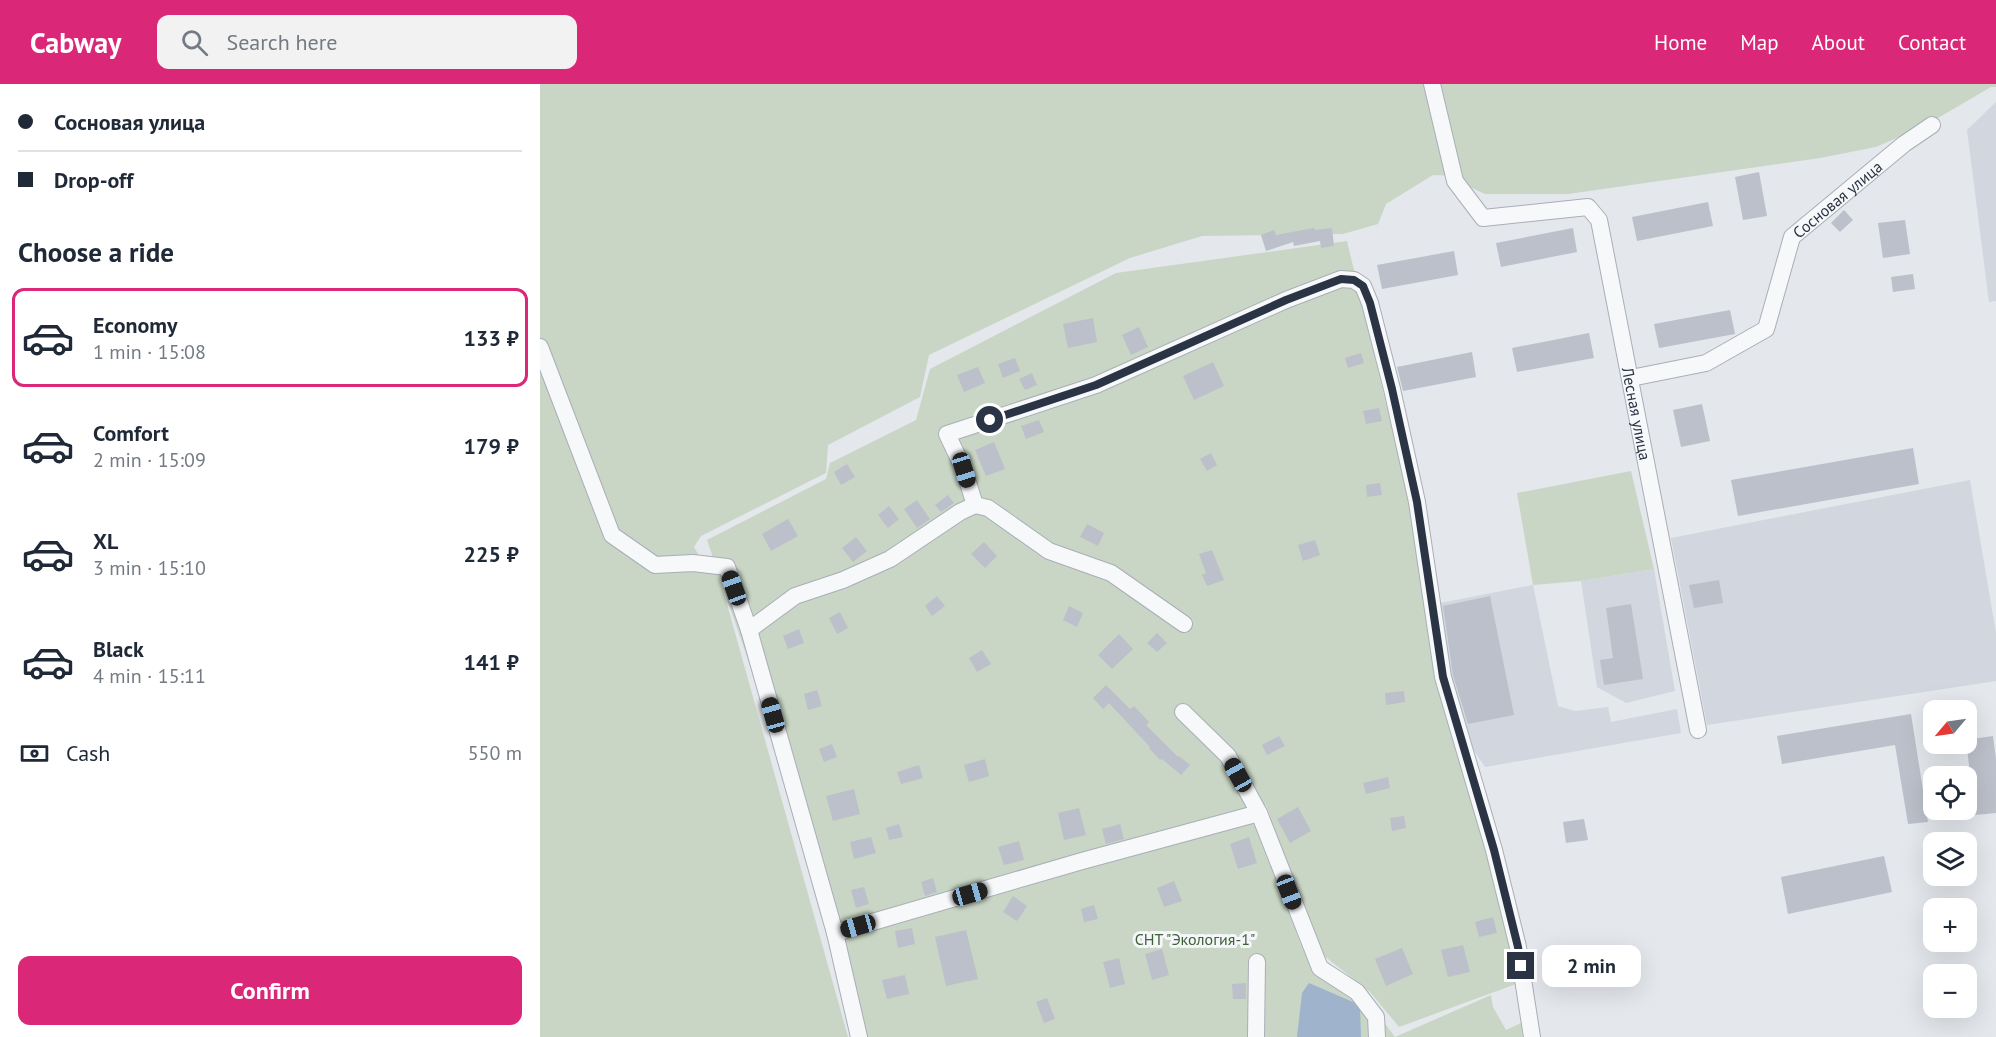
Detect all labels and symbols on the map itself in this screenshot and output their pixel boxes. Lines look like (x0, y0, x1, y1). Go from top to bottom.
street label: Сосновая улица (1789, 156, 1886, 242)
street label: Лесная улица (1618, 364, 1655, 462)
route start (976, 406, 1003, 433)
car (950, 450, 978, 490)
car (719, 568, 749, 608)
car (759, 695, 787, 735)
north arrow (1923, 700, 1977, 754)
car (1221, 755, 1255, 795)
car (1274, 872, 1304, 912)
car (950, 880, 990, 908)
car (838, 912, 878, 940)
park label: СНТ "Экология-1" (1135, 929, 1255, 949)
callout: 2 min (1542, 945, 1641, 987)
route end (1507, 952, 1534, 979)

